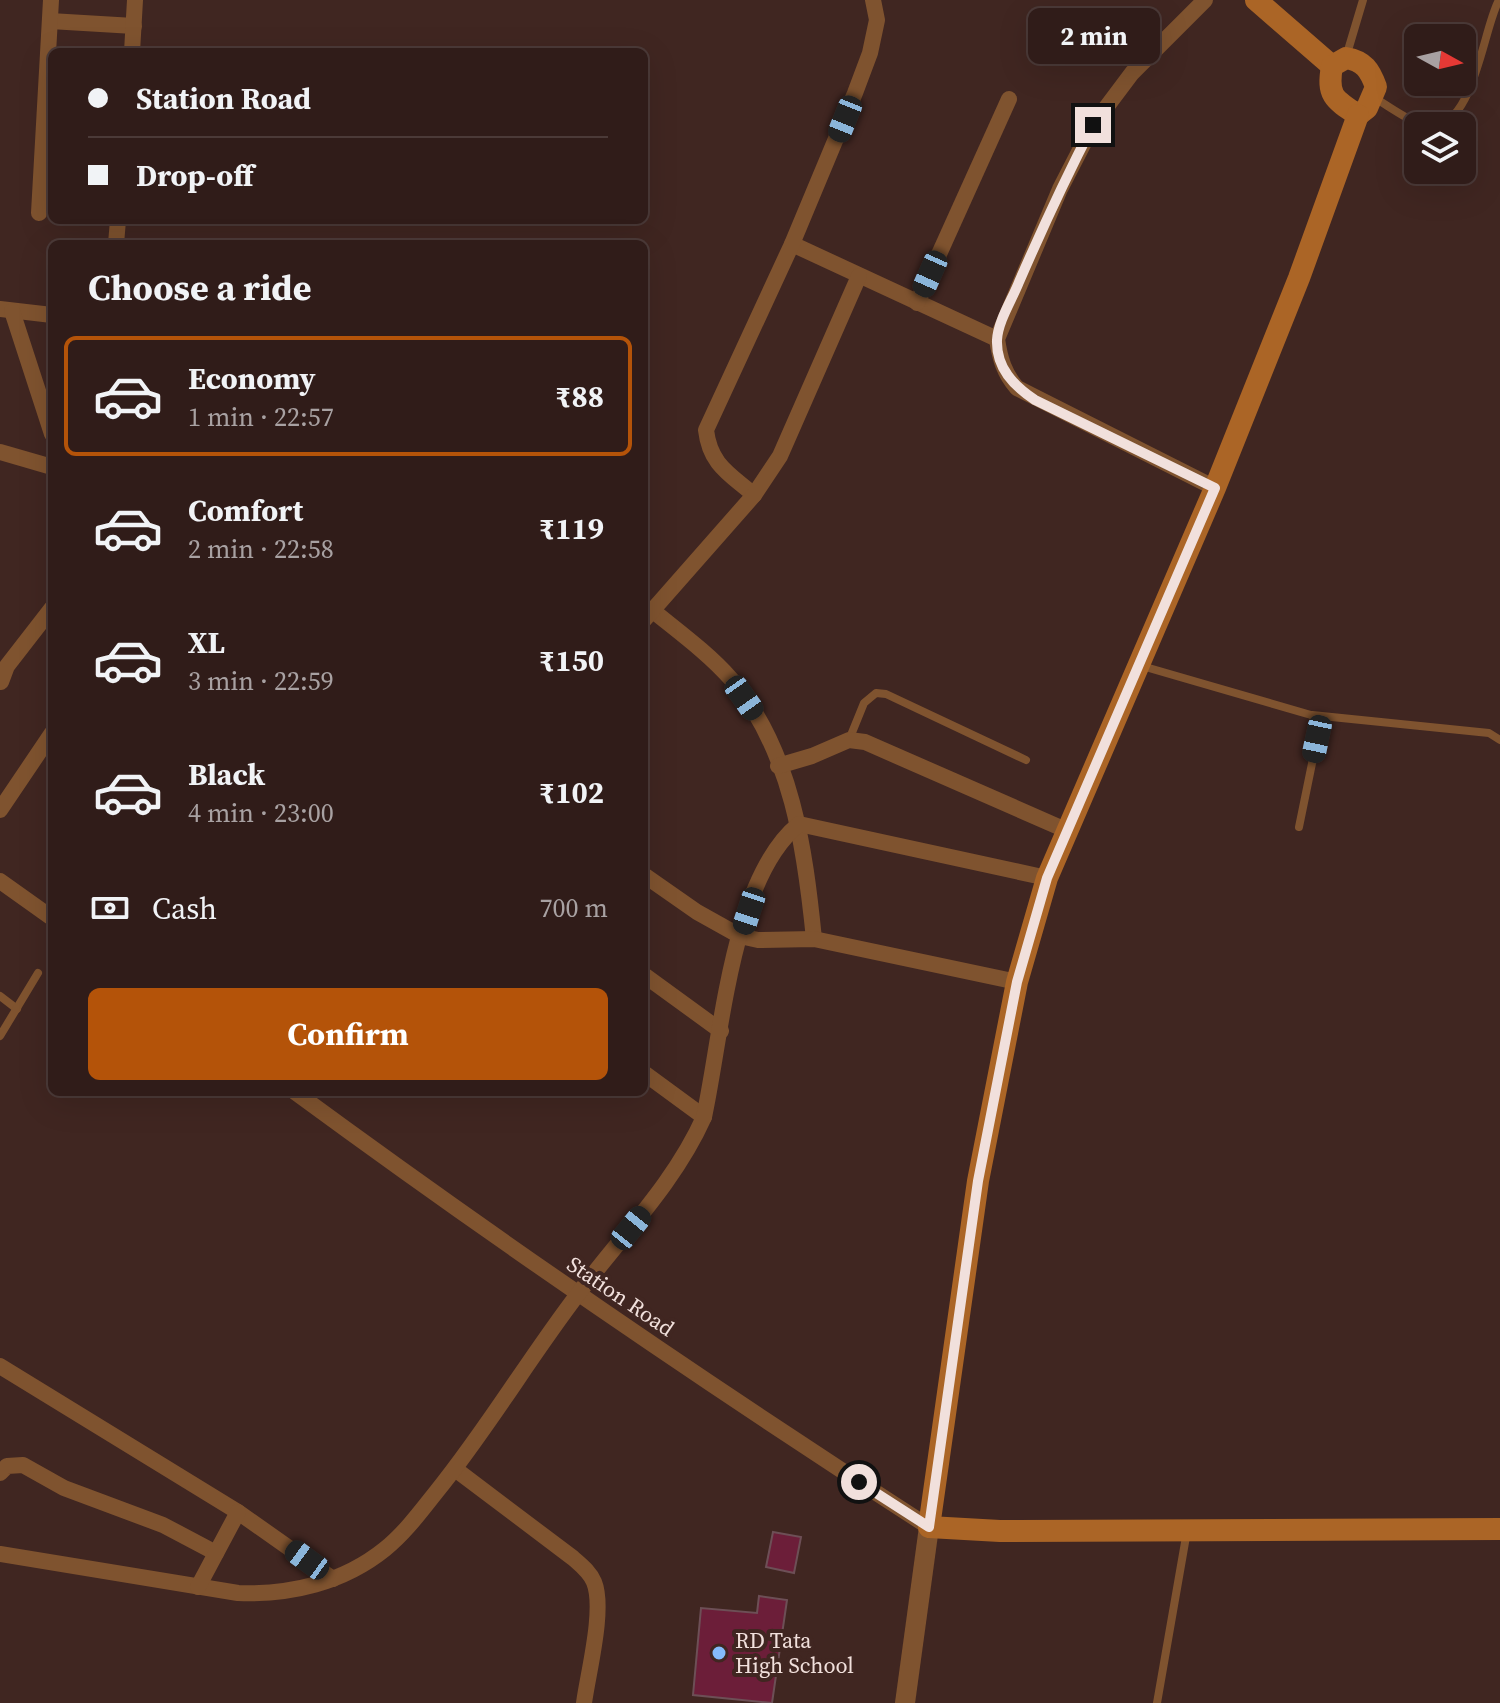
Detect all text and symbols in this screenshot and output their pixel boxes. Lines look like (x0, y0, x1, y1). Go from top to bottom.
callout: 2 min (1027, 9, 1159, 65)
text: 2 min (1060, 18, 1128, 54)
north arrow (1404, 24, 1476, 96)
map controls (1404, 24, 1476, 184)
text: Station Road (136, 78, 311, 119)
car (825, 92, 865, 146)
route end (1075, 107, 1111, 143)
button: layers (1404, 112, 1476, 184)
text: Drop-off (136, 155, 254, 196)
car (909, 247, 951, 301)
text: Choose a ride (88, 263, 311, 312)
text: Economy (188, 358, 316, 399)
icon: car (92, 360, 164, 432)
text: ₹88 (555, 376, 604, 417)
text: 1 min · 22:57 (188, 399, 334, 435)
text: Comfort (188, 490, 303, 531)
icon: car (92, 492, 164, 564)
text: ₹119 (539, 508, 604, 549)
text: 2 min · 22:58 (188, 531, 334, 567)
text: XL (188, 622, 225, 663)
icon: car (92, 624, 164, 696)
text: ₹150 (539, 640, 604, 681)
text: 3 min · 22:59 (188, 663, 334, 699)
car (720, 671, 768, 725)
car (1300, 713, 1334, 765)
text: Black (188, 754, 265, 795)
icon: car (92, 756, 164, 828)
text: ₹102 (539, 772, 604, 813)
text: 4 min · 23:00 (188, 795, 334, 831)
car (730, 884, 768, 938)
icon: cash (88, 886, 132, 930)
text: Cash (152, 888, 217, 929)
text: 700 m (540, 890, 608, 926)
button: Confirm (88, 988, 608, 1080)
car (607, 1202, 655, 1254)
street label: Station Road (561, 1249, 681, 1343)
route start (841, 1464, 877, 1500)
car (281, 1536, 333, 1584)
place label: RD Tata High School (735, 1625, 854, 1680)
marker: RD Tata High School (710, 1644, 728, 1662)

